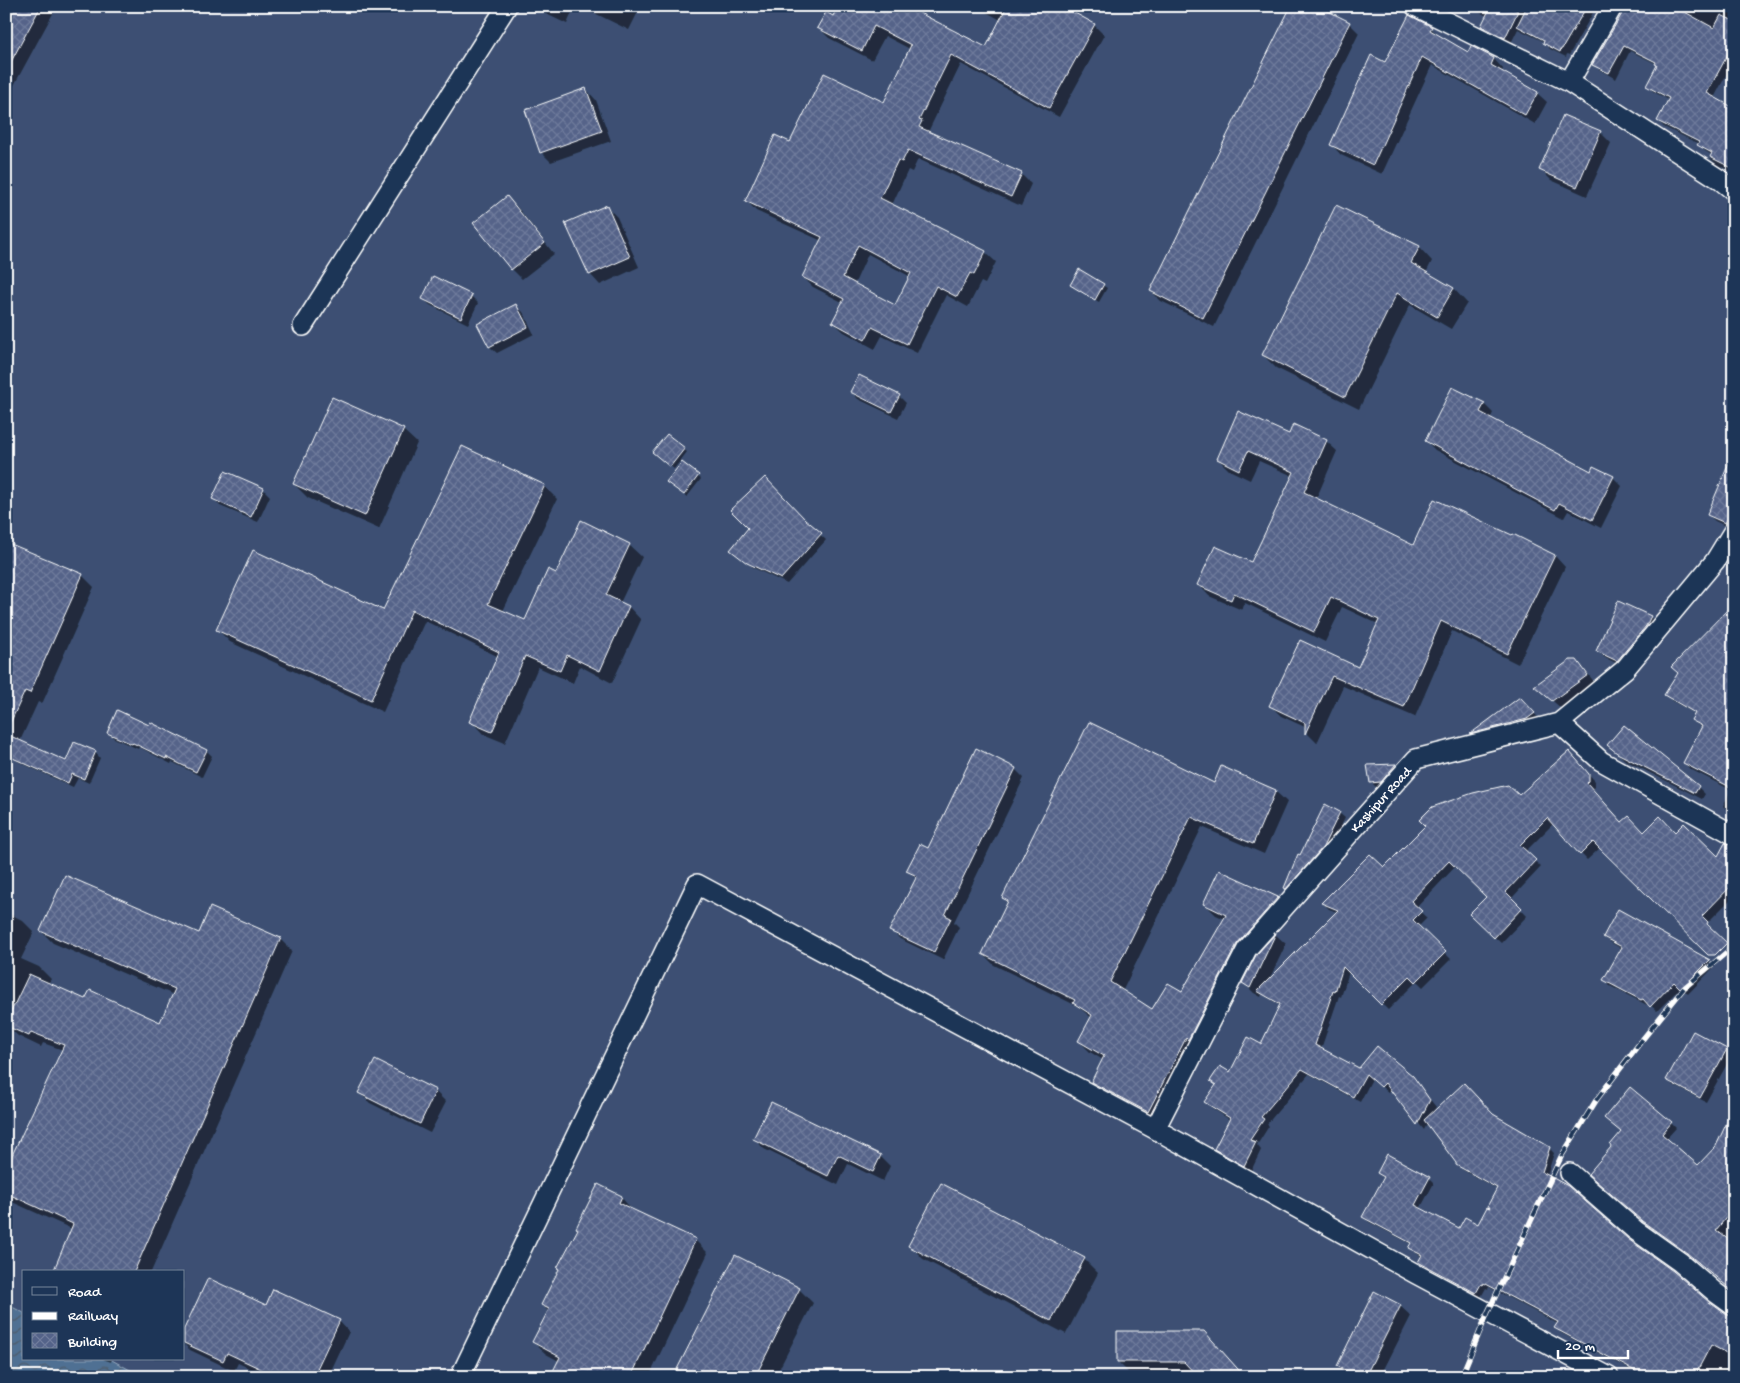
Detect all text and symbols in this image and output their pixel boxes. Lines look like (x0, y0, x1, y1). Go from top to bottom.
street label: Kashipur Road (1348, 763, 1417, 837)
legend (22, 1270, 185, 1360)
text: Road (68, 1284, 102, 1302)
text: Railway (68, 1308, 119, 1326)
scale bar (1558, 1328, 1628, 1360)
text: Building (67, 1334, 117, 1352)
text: 20 m (1565, 1338, 1595, 1356)

